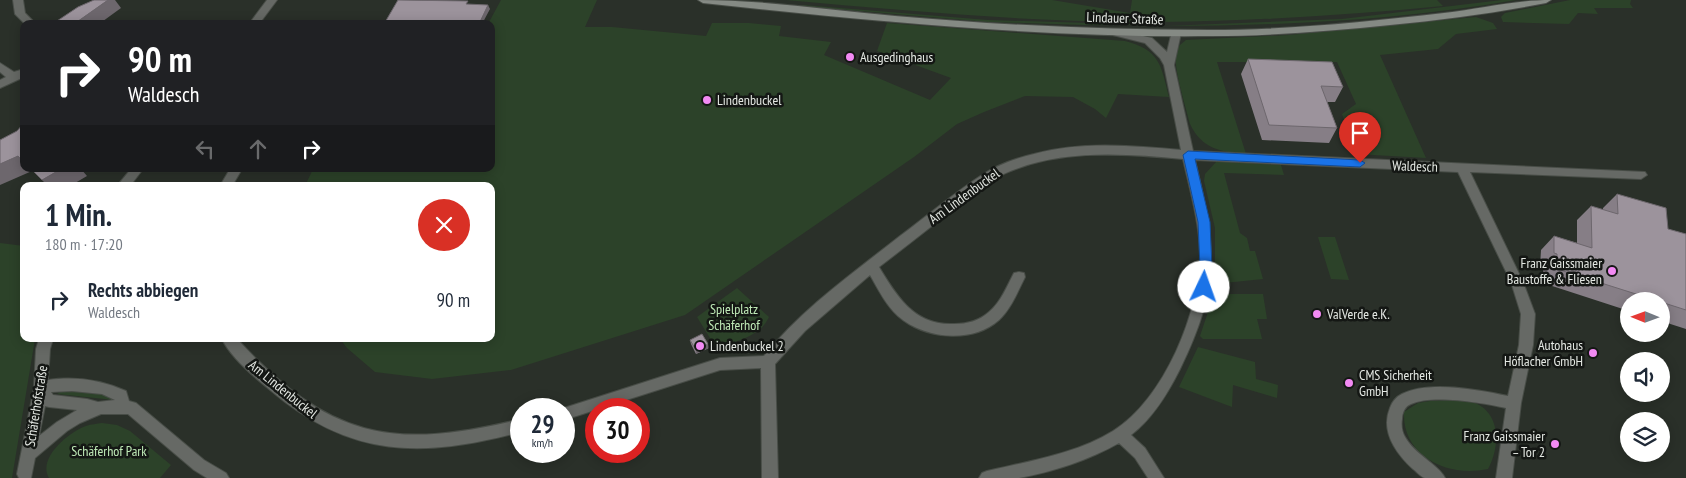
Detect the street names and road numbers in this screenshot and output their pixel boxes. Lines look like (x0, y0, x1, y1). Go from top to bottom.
street label: Lindauer Straße (1086, 8, 1164, 28)
street label: Waldesch (1392, 156, 1438, 176)
street label: Am Lindenbuckel (925, 164, 1004, 228)
street label: Am Lindenbuckel (245, 356, 322, 423)
street label: Schäferhofstraße (21, 364, 51, 448)

